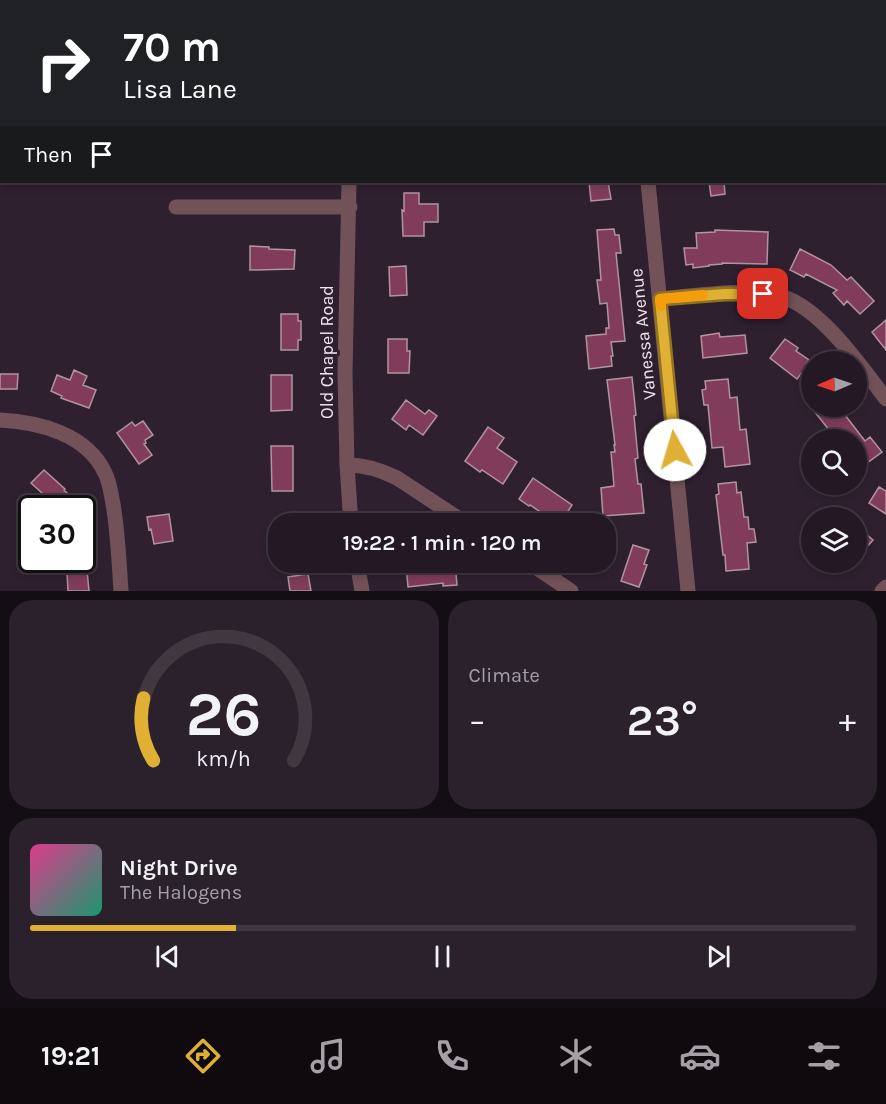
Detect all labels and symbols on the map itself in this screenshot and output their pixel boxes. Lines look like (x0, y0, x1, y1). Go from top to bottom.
street label: Vanessa Avenue (625, 267, 661, 401)
pin (737, 268, 788, 319)
street label: Old Chapel Road (316, 285, 338, 419)
north arrow (801, 351, 867, 417)
position arrow (643, 418, 707, 482)
speed limit sign: 30 (18, 495, 96, 573)

